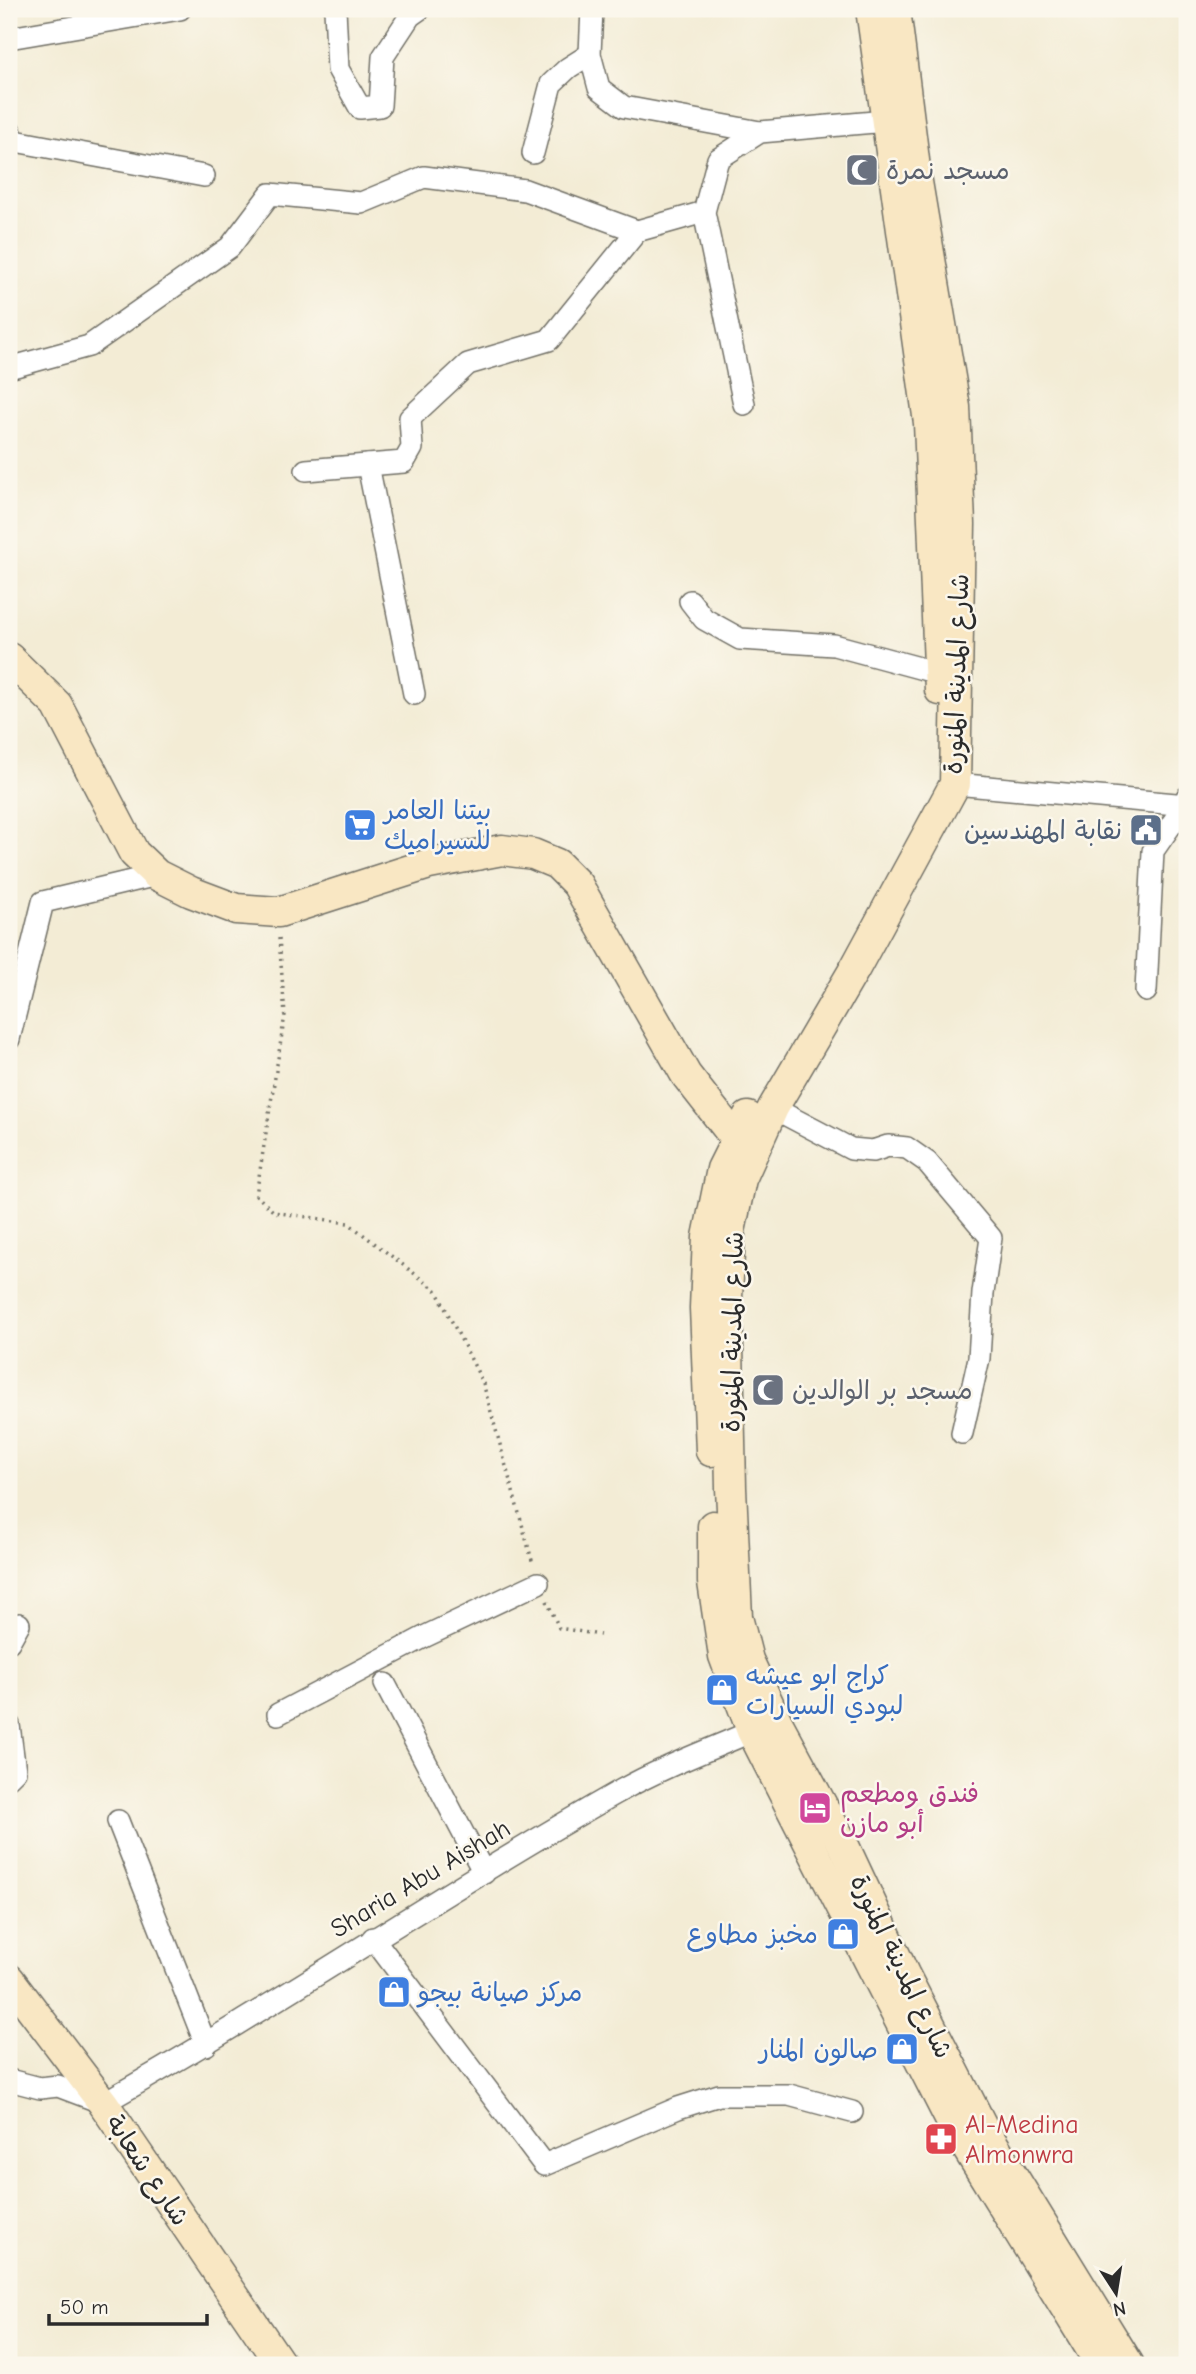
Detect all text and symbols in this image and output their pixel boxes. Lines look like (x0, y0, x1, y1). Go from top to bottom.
mosque icon: مسجد نمرة (843, 151, 881, 189)
place label: مسجد نمرة (886, 156, 1010, 186)
street label: شارع المدينة المنورة (939, 573, 977, 775)
place label: بيتنا العامر للسيراميك (382, 796, 491, 856)
supermarket icon: بيتنا العامر للسيراميك (341, 806, 379, 844)
public building icon: نقابة المهندسين (1127, 811, 1165, 849)
place label: نقابة المهندسين (964, 816, 1122, 846)
street label: شارع المدينة المنورة (716, 1231, 752, 1433)
mosque icon: مسجد بر الوالدين (749, 1371, 787, 1409)
place label: مسجد بر الوالدين (792, 1376, 973, 1406)
place label: كراج ابو عيشه لبودي السيارات (746, 1661, 904, 1724)
shop icon: كراج ابو عيشه لبودي السيارات (703, 1671, 741, 1709)
place label: فندق ومطعم أبو مازن (840, 1779, 979, 1839)
hotel icon: فندق ومطعم أبو مازن (796, 1789, 834, 1827)
street label: Sharia Abu Aishah (325, 1813, 516, 1944)
street label: شارع المدينة المنورة (842, 1870, 959, 2064)
shop icon: مخبز مطاوع (824, 1915, 862, 1953)
place label: مخبز مطاوع (687, 1920, 818, 1952)
shop icon: مركز صيانة بيجو (375, 1973, 413, 2011)
place label: مركز صيانة بيجو (416, 1978, 583, 2008)
shop icon: صالون المنار (883, 2030, 921, 2068)
place label: صالون المنار (757, 2035, 878, 2066)
street label: شارع شعابة (97, 2109, 195, 2233)
place label: Al-Medina Almonwra (965, 2110, 1079, 2170)
pharmacy icon: Al-Medina Almonwra (922, 2120, 960, 2158)
north arrow (1080, 2258, 1150, 2328)
scale bar (49, 2283, 206, 2327)
text: 50 m (60, 2295, 109, 2319)
text: N (1111, 2297, 1128, 2321)

